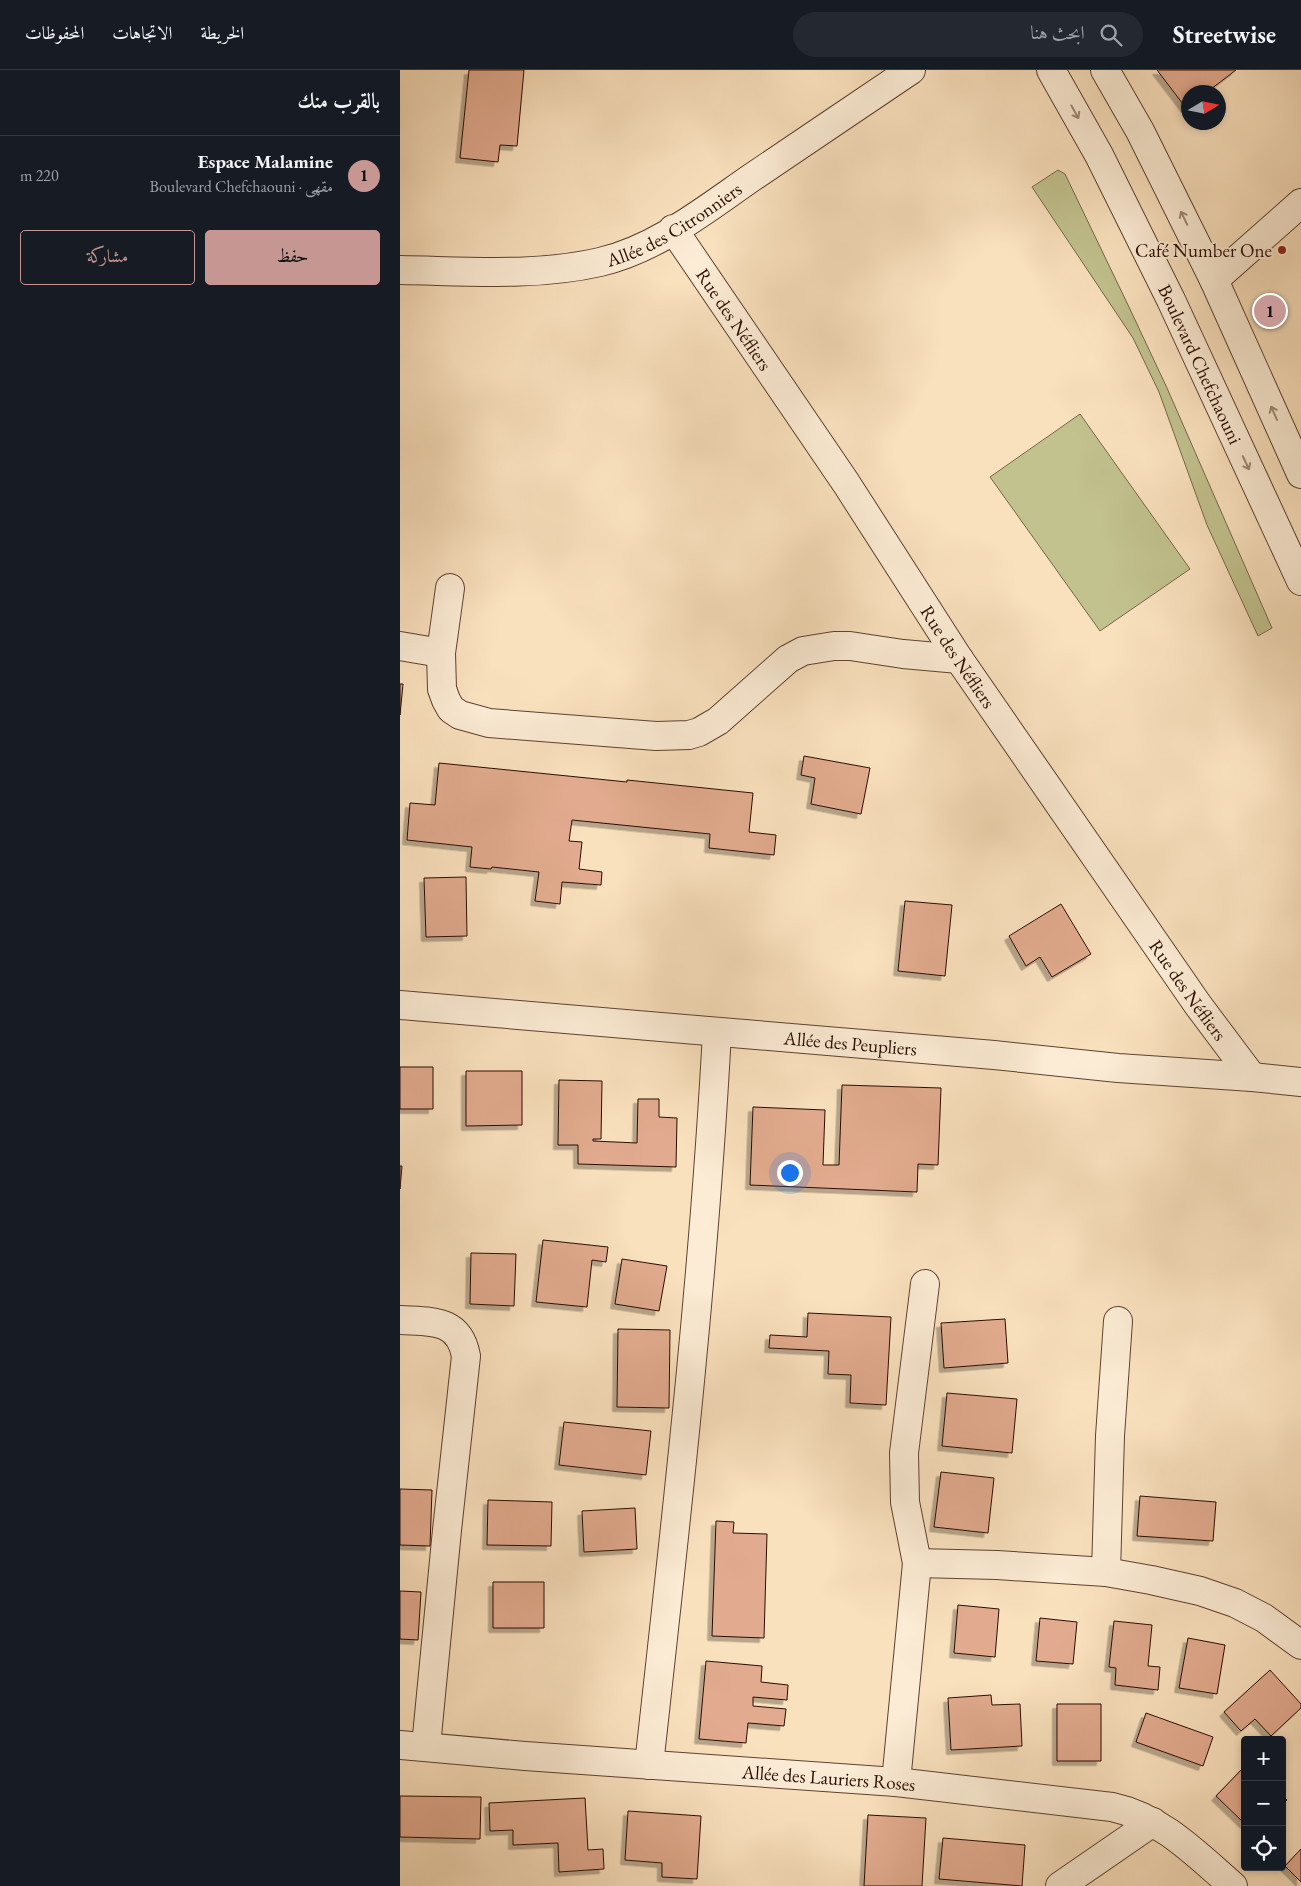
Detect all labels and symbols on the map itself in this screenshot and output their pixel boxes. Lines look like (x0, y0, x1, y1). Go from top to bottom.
north arrow (1181, 85, 1226, 130)
one-way arrow (1070, 105, 1080, 119)
street label: Allée des Citronniers (602, 176, 747, 273)
one-way arrow (1179, 211, 1188, 226)
place label: Café Number One (1135, 238, 1272, 263)
marker: Café Number One (1276, 244, 1288, 256)
street label: Rue des Néfliers (691, 263, 778, 375)
street label: Boulevard Chefchaouni (1153, 280, 1249, 448)
pin: 1 (1254, 292, 1286, 330)
one-way arrow (1269, 406, 1278, 421)
one-way arrow (1241, 455, 1251, 470)
street label: Rue des Néfliers (915, 600, 1002, 713)
street label: Rue des Néfliers (1144, 934, 1233, 1046)
street label: Allée des Peupliers (782, 1025, 918, 1061)
your location (777, 1160, 803, 1186)
street label: Allée des Lauriers Roses (740, 1759, 917, 1797)

